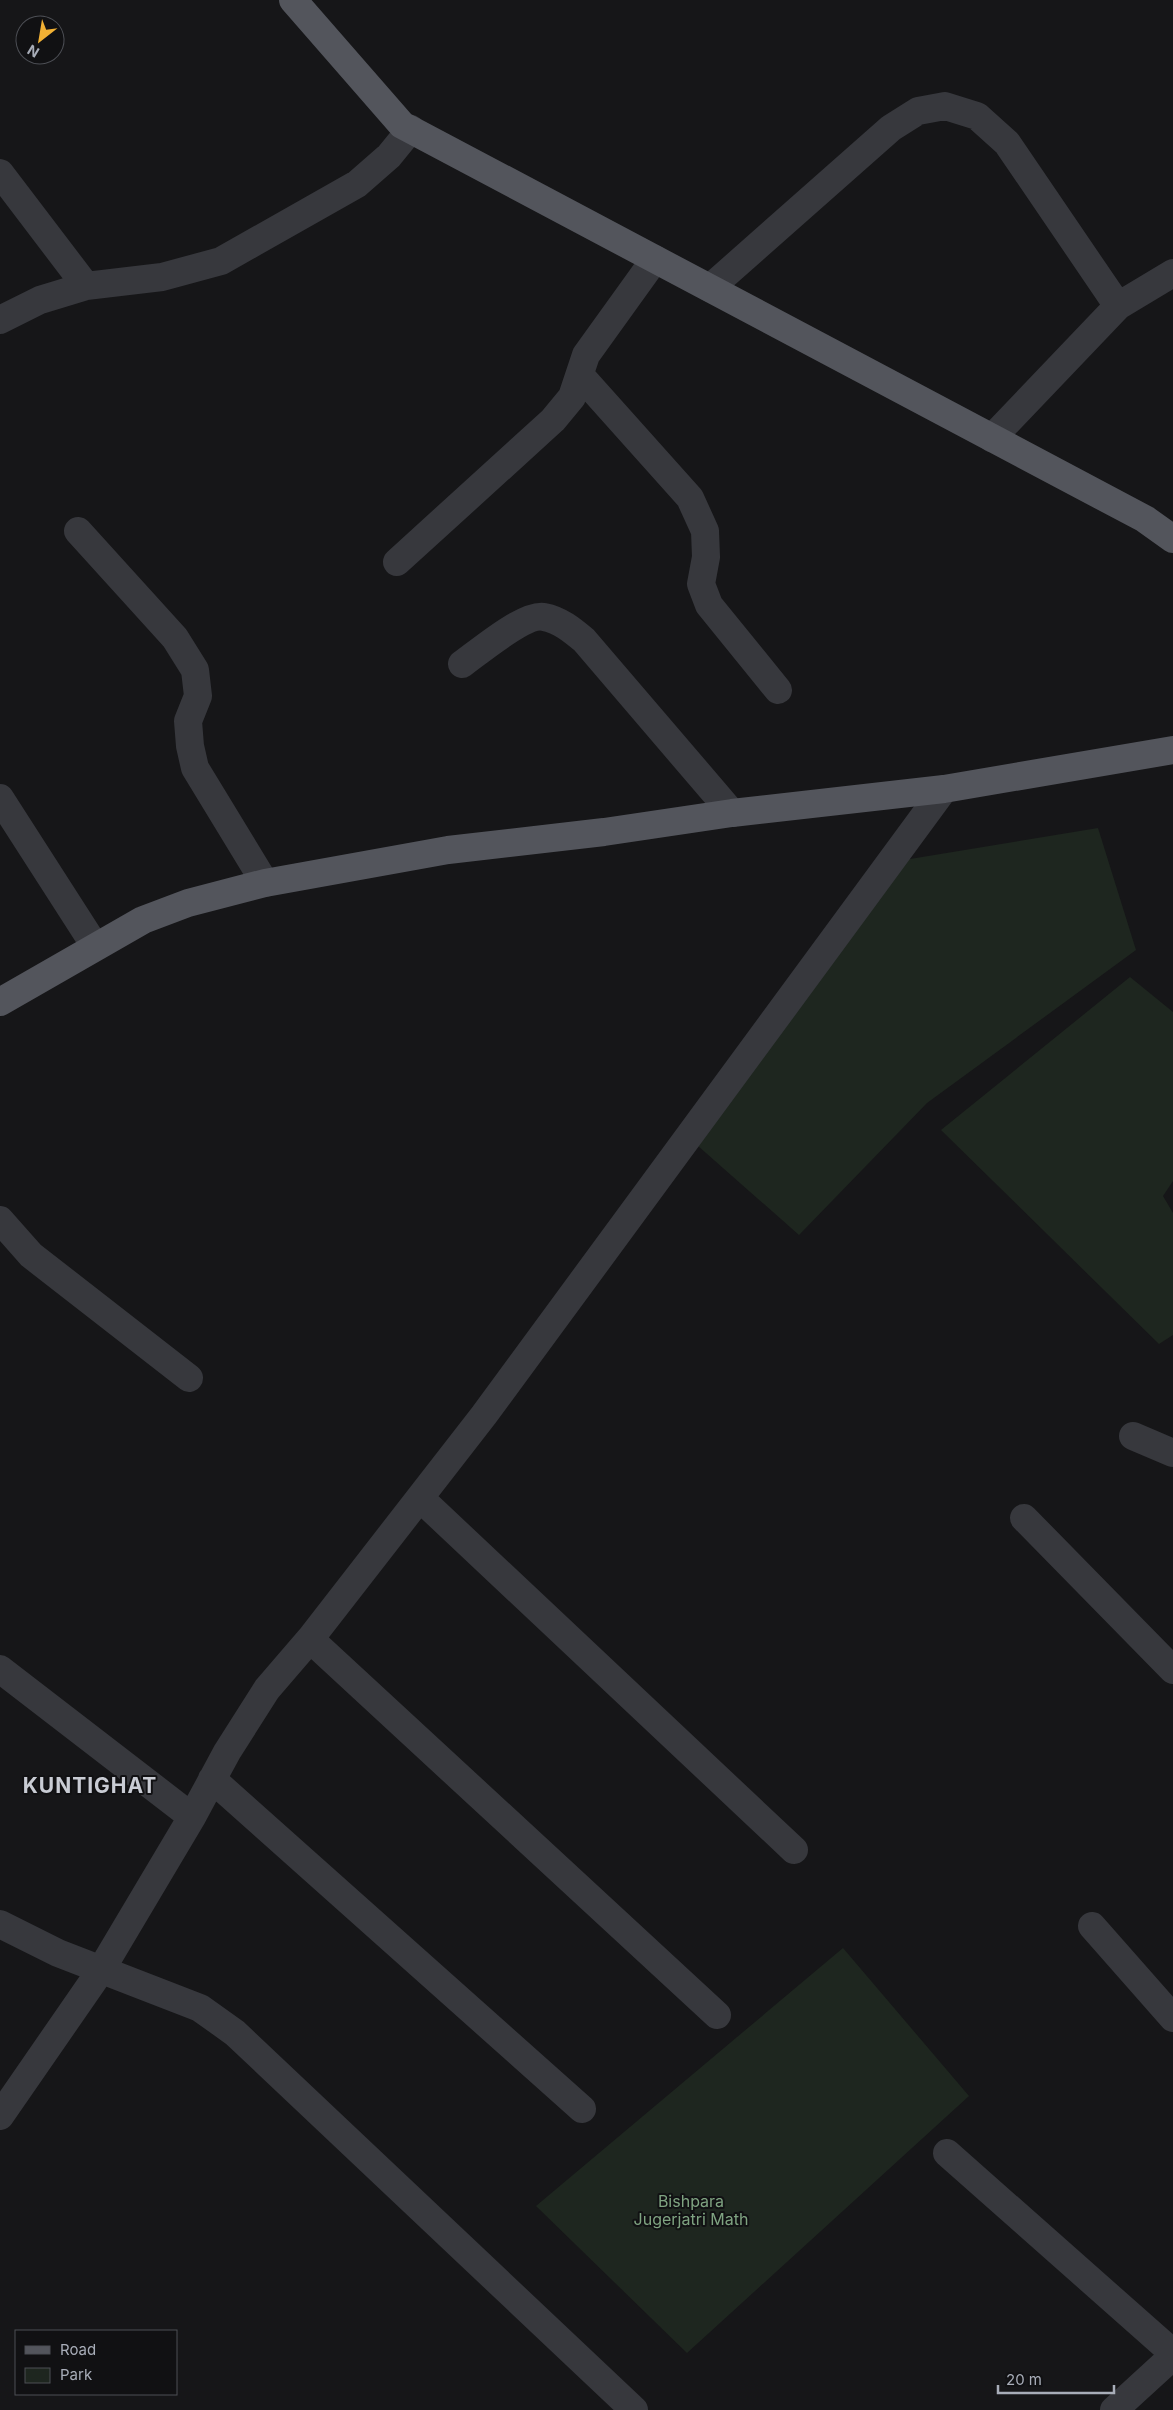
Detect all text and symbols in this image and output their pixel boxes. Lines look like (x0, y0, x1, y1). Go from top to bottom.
north arrow (15, 15, 65, 65)
text: N (24, 42, 42, 62)
district label: KUNTIGHAT (23, 1773, 157, 1798)
park label: Bishpara Jugerjatri Math (634, 2191, 748, 2229)
legend (15, 2330, 178, 2395)
text: Road (60, 2340, 96, 2359)
scale bar (998, 2362, 1114, 2394)
text: Park (60, 2365, 93, 2384)
text: 20 m (1006, 2370, 1042, 2389)

